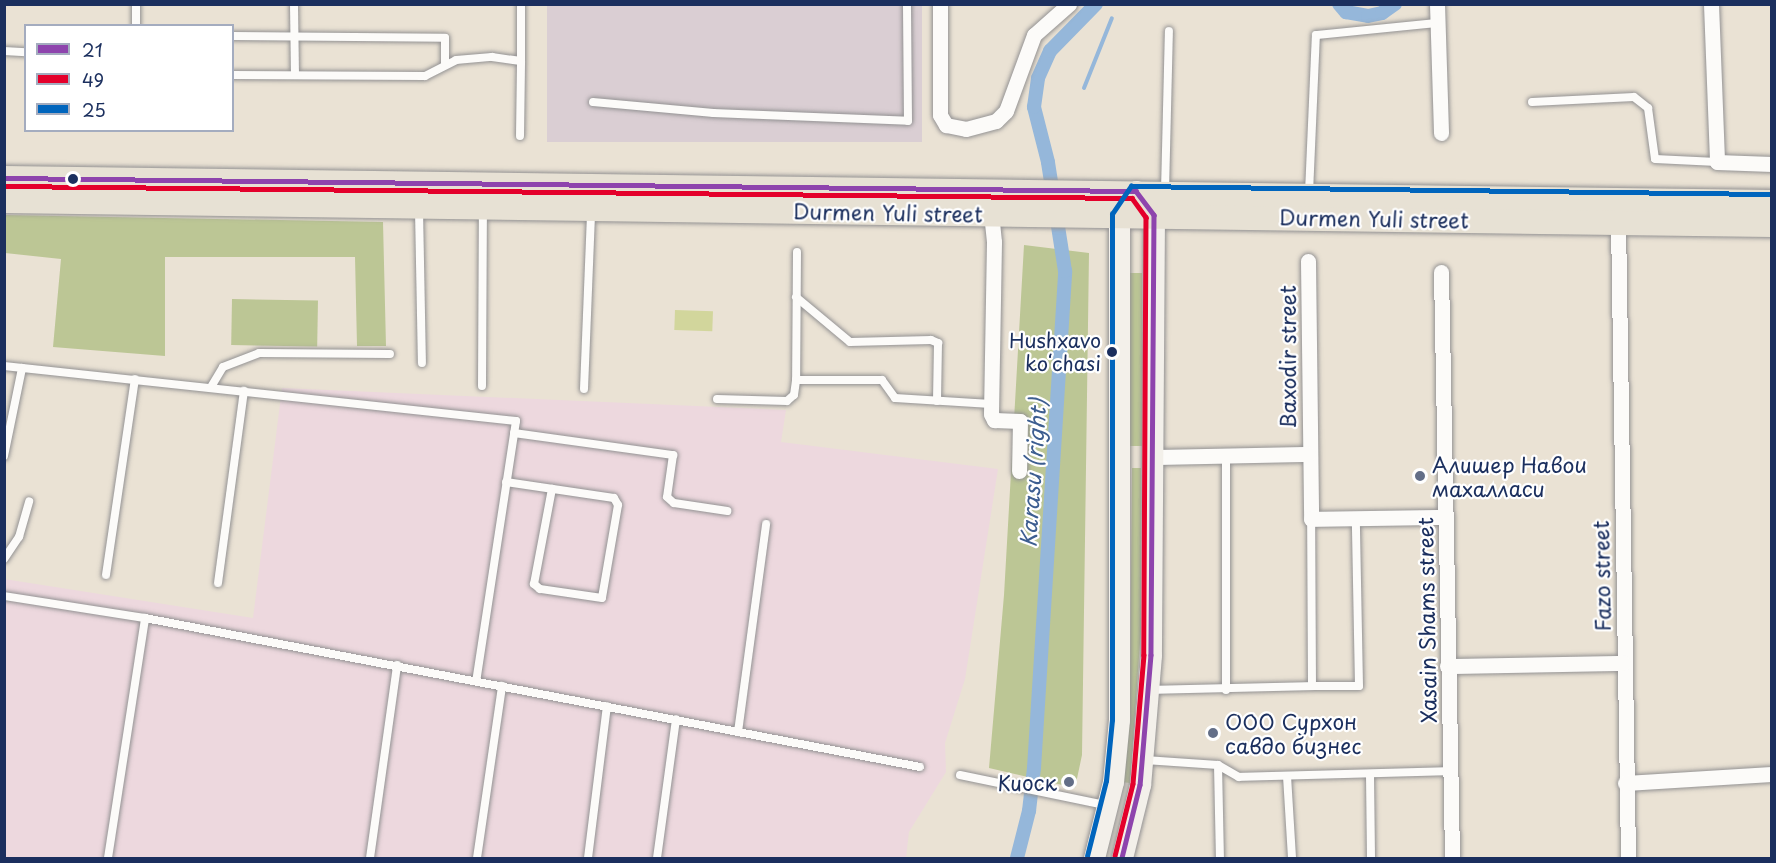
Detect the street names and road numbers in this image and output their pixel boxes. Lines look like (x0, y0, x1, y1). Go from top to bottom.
street label: Durmen Yuli street (793, 198, 983, 226)
street label: Durmen Yuli street (1279, 204, 1469, 232)
street label: Baxodir street (1274, 285, 1300, 429)
street label: Xasain Shams street (1412, 517, 1440, 723)
street label: Fazo street (1587, 520, 1615, 632)

